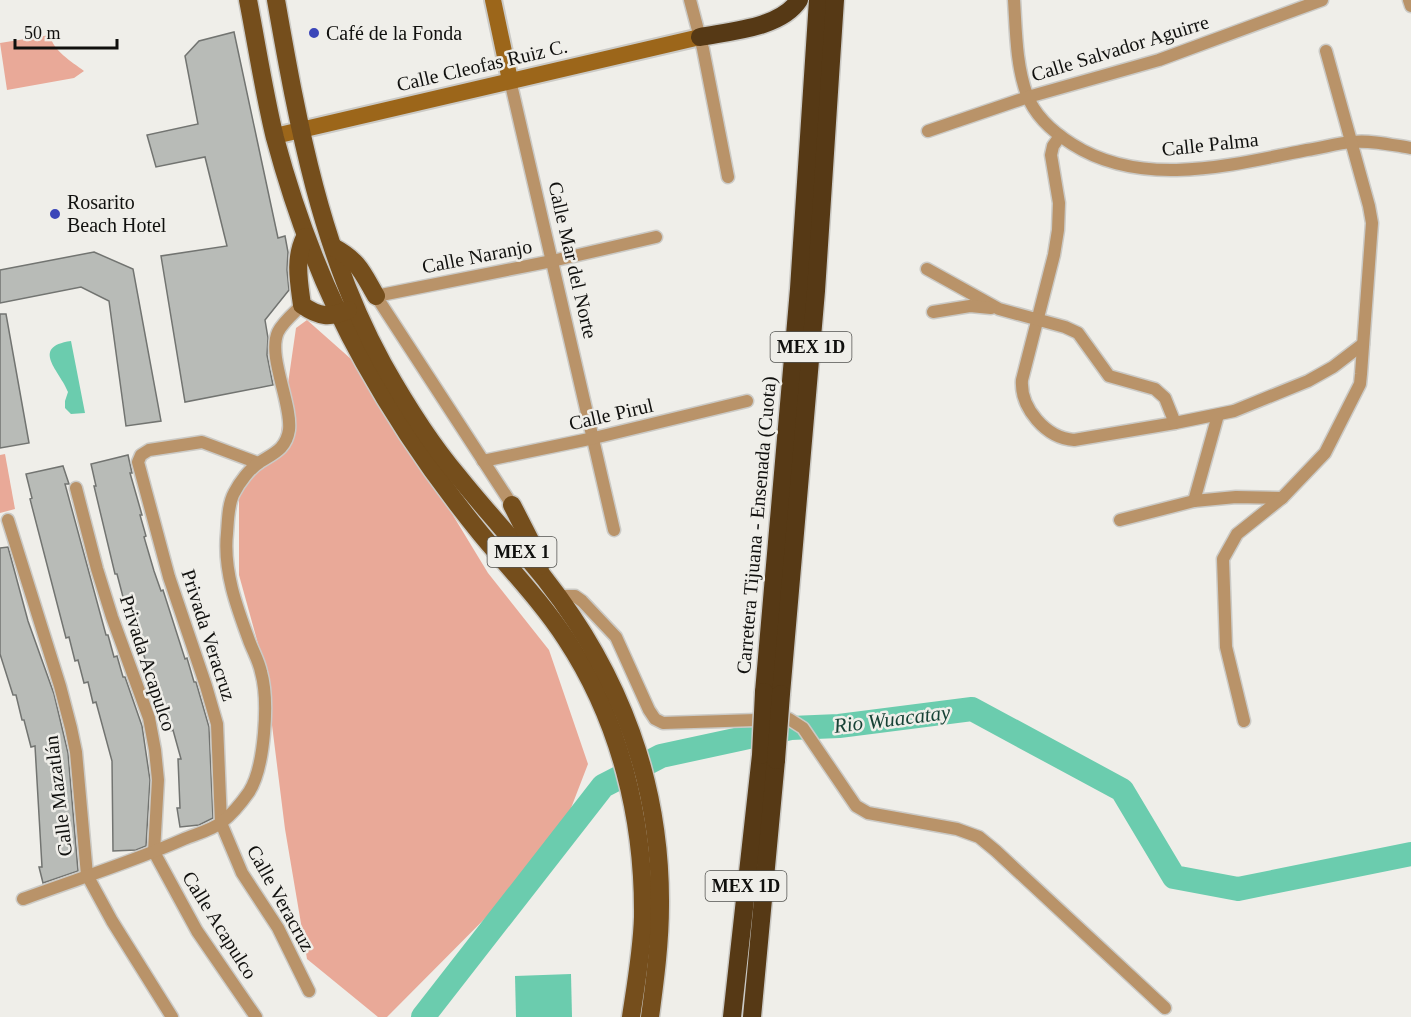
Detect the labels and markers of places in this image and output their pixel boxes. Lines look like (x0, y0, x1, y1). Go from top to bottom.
place label: Café de la Fonda (326, 22, 462, 44)
marker: Café de la Fonda (307, 26, 321, 40)
place label: Rosarito Beach Hotel (67, 191, 167, 236)
marker: Rosarito Beach Hotel (48, 207, 62, 221)

